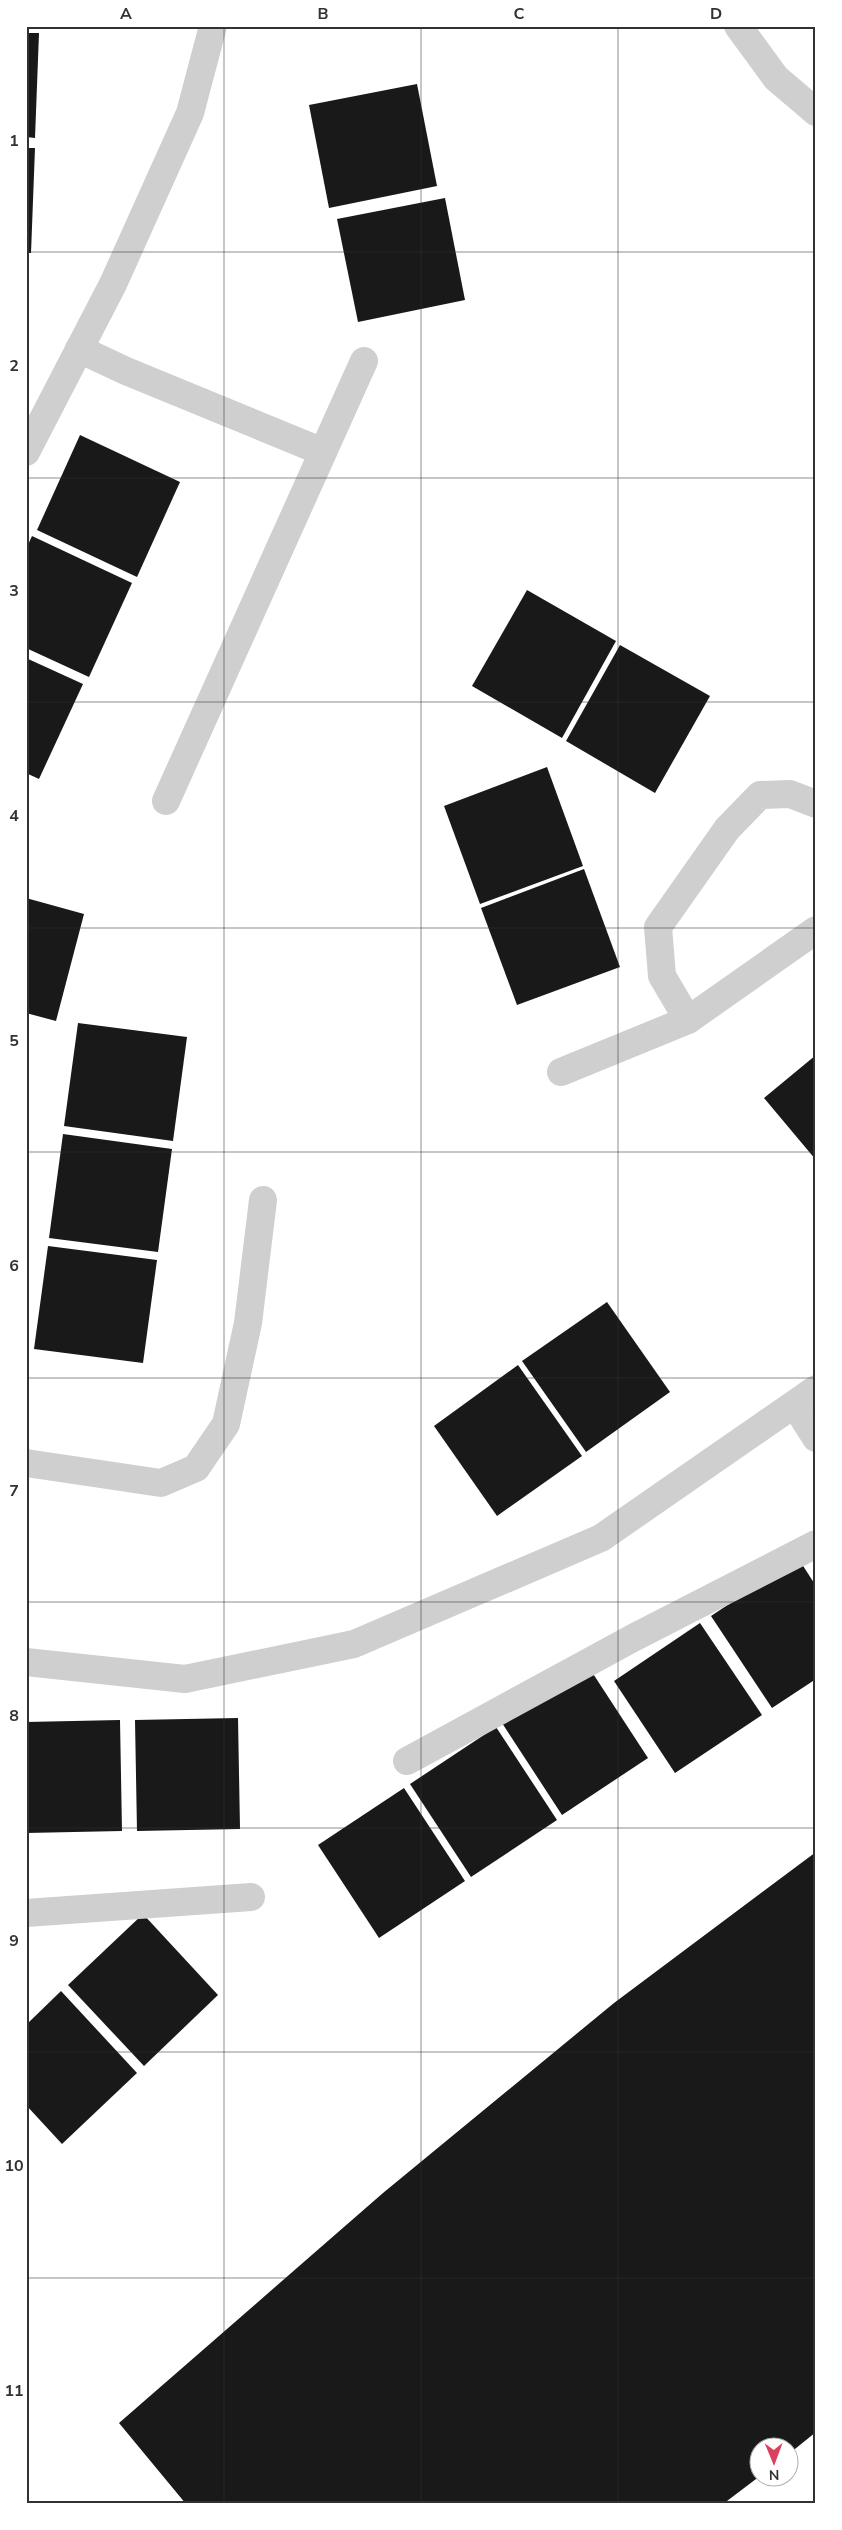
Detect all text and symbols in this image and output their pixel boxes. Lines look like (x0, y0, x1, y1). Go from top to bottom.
text: A (120, 3, 132, 25)
text: B (317, 3, 329, 25)
text: C (514, 3, 525, 25)
text: D (710, 3, 722, 25)
text: 1 (9, 130, 19, 152)
text: 2 (9, 355, 19, 377)
text: 3 (9, 580, 19, 602)
text: 4 (9, 805, 19, 827)
text: 5 (9, 1030, 19, 1052)
text: 6 (9, 1255, 19, 1277)
text: 7 (9, 1480, 19, 1502)
text: 8 (9, 1705, 19, 1727)
text: 9 (9, 1930, 19, 1952)
text: 10 (4, 2155, 24, 2177)
text: 11 (4, 2380, 24, 2402)
north arrow (750, 2438, 800, 2488)
text: N (769, 2465, 780, 2484)

